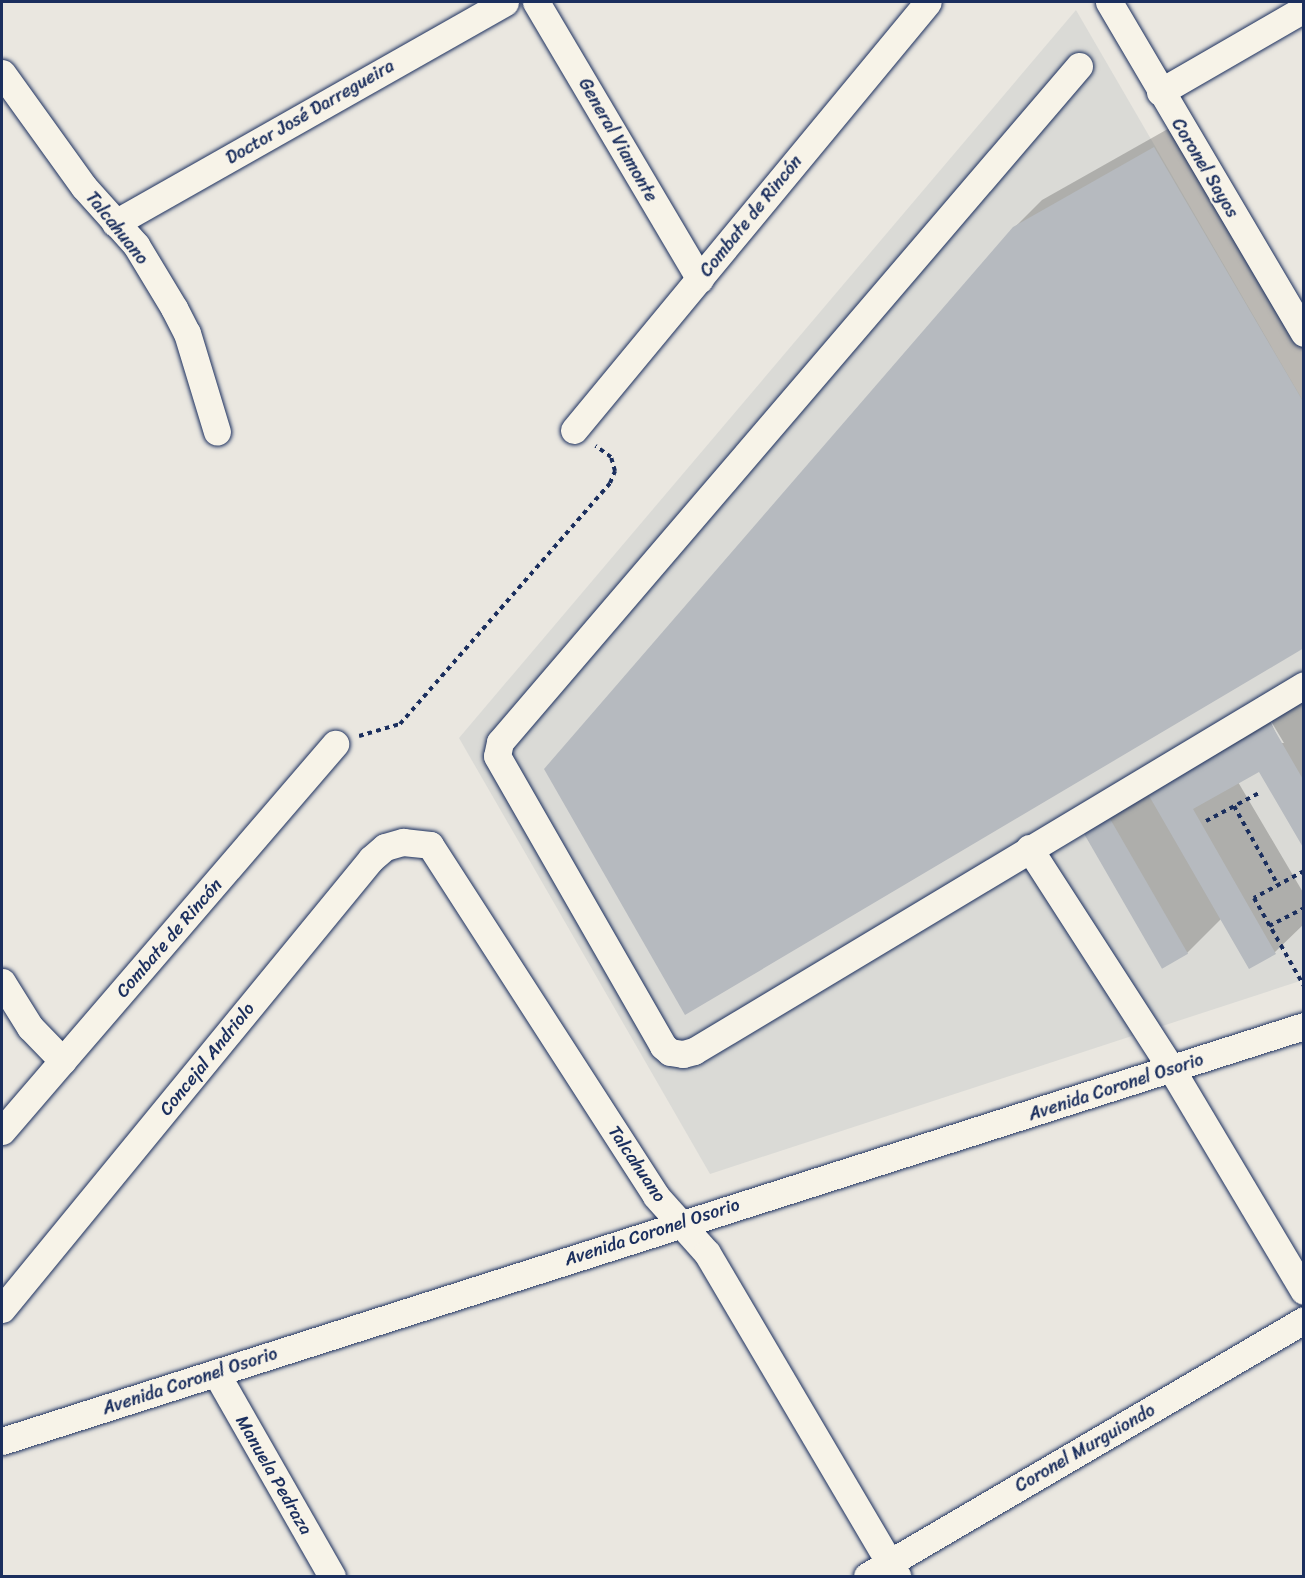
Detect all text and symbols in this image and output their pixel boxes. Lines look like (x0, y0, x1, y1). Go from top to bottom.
street label: Doctor José Darregueira (222, 55, 398, 169)
street label: General Viamonte (574, 74, 662, 206)
street label: Coronel Sayos (1167, 114, 1243, 222)
street label: Combate de Rincón (695, 151, 807, 281)
street label: Talcahuano (81, 187, 153, 269)
street label: Combate de Rincón (112, 874, 226, 1002)
street label: Concejal Andriolo (155, 998, 259, 1120)
street label: Avenida Coronel Osorio (1026, 1048, 1206, 1126)
street label: Talcahuano (604, 1122, 670, 1206)
street label: Avenida Coronel Osorio (562, 1193, 742, 1271)
street label: Avenida Coronel Osorio (100, 1342, 280, 1420)
street label: Coronel Murguiondo (1011, 1399, 1159, 1497)
street label: Manuela Pedraza (231, 1411, 317, 1539)

